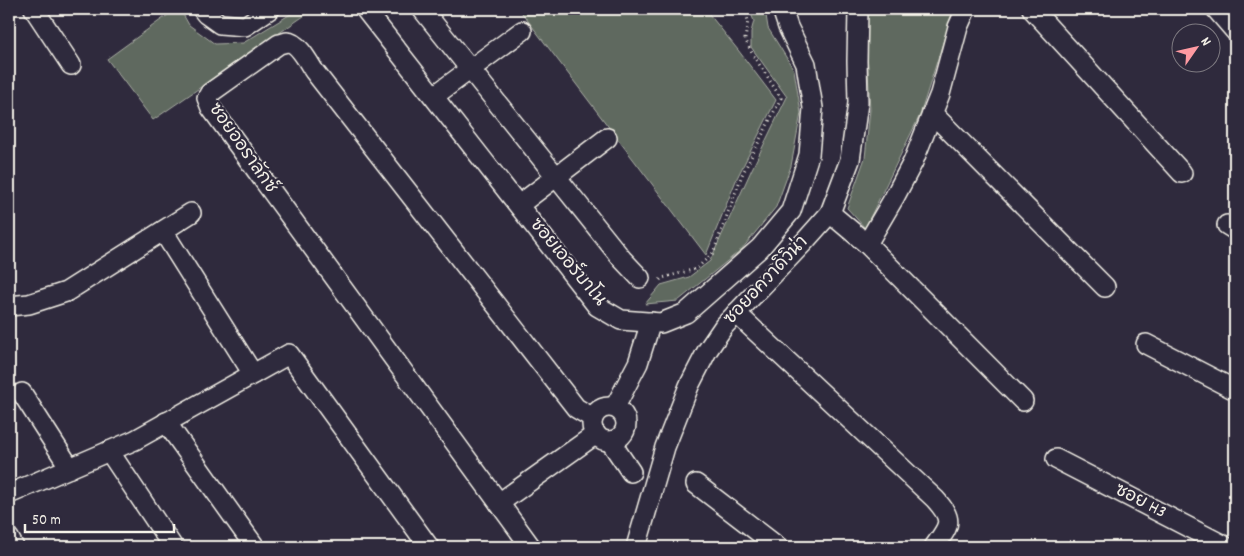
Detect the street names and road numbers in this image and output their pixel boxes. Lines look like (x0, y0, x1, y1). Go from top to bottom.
street label: ซอยออราลักซ์ (202, 97, 285, 199)
street label: ซอยเออร์บาโน (523, 212, 613, 312)
street label: ซอยอควาดิวิน่า (718, 230, 815, 331)
street label: ซอย H3 (1110, 478, 1170, 526)

